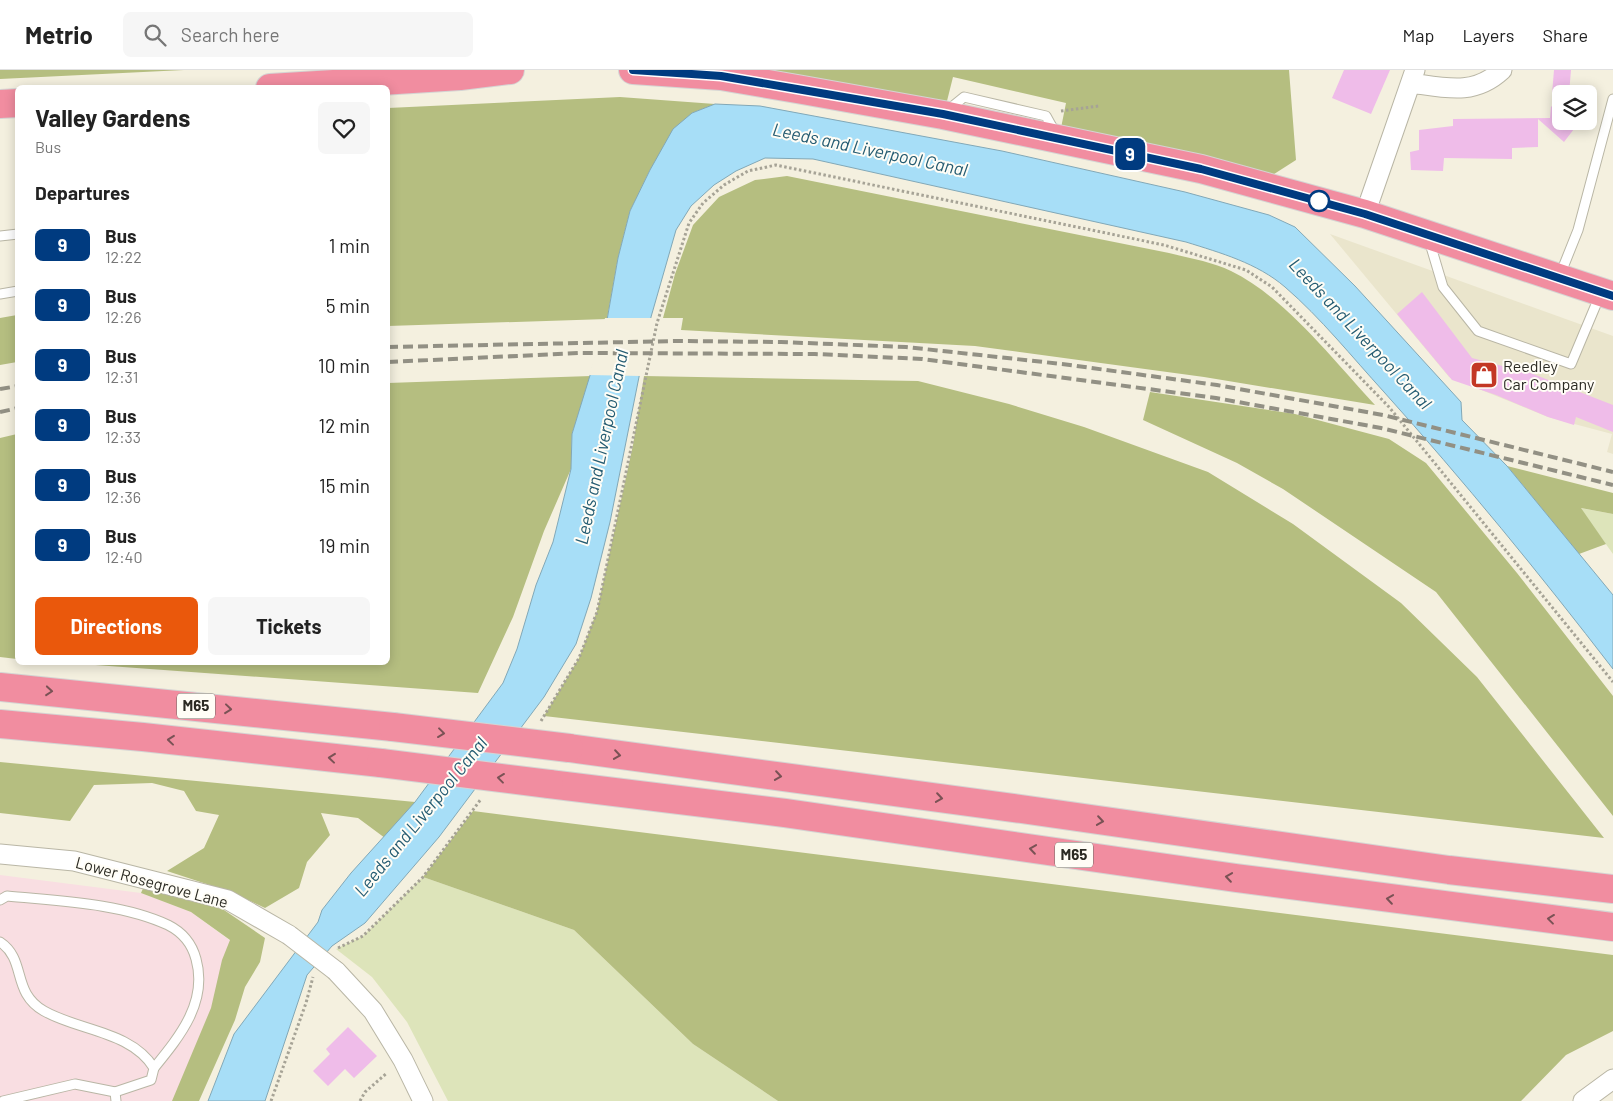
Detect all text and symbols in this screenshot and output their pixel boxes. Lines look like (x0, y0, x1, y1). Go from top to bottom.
search box (123, 12, 473, 57)
text: Metrio (25, 20, 93, 49)
icon: search (141, 21, 169, 49)
text: Search here (181, 23, 280, 46)
text: Map (1402, 24, 1434, 46)
text: Layers (1462, 24, 1515, 46)
text: Share (1543, 24, 1588, 46)
map controls (1552, 85, 1597, 130)
button: layers (1552, 85, 1597, 130)
button: heart (318, 102, 370, 154)
text: Valley Gardens (35, 103, 190, 132)
water label: Leeds and Liverpool Canal (771, 118, 970, 180)
text: Bus (35, 137, 61, 156)
line badge: 9 (1114, 138, 1146, 170)
text: 9 (1125, 143, 1135, 165)
text: Departures (35, 181, 130, 204)
unlabelled marker (1308, 190, 1330, 212)
text: Bus (105, 224, 137, 247)
text: 9 (58, 234, 67, 256)
text: 1 min (329, 234, 370, 257)
text: 12:22 (105, 247, 142, 266)
water label: Leeds and Liverpool Canal (1285, 253, 1437, 414)
text: Bus (105, 284, 137, 307)
text: 9 (58, 294, 67, 316)
text: 5 min (326, 294, 370, 317)
text: 12:26 (105, 307, 141, 326)
text: Bus (105, 344, 137, 367)
water label: Leeds and Liverpool Canal (570, 347, 632, 546)
text: 9 (58, 354, 67, 376)
text: 10 min (318, 354, 370, 377)
place label: Reedley Car Company (1503, 356, 1595, 393)
shop icon: Reedley Car Company (1469, 360, 1499, 390)
text: 12:31 (105, 367, 138, 386)
text: Bus (105, 404, 137, 427)
text: 9 (58, 414, 67, 436)
text: 12 min (319, 414, 370, 437)
text: 12:33 (105, 427, 141, 446)
text: Bus (105, 464, 137, 487)
text: 9 (58, 474, 67, 496)
text: 15 min (319, 474, 370, 497)
text: 12:36 (105, 487, 141, 506)
text: Bus (105, 524, 137, 547)
text: 9 (58, 534, 67, 556)
text: 19 min (319, 534, 370, 557)
text: 12:40 (105, 547, 142, 566)
button: Directions (35, 597, 198, 655)
button: Tickets (208, 597, 370, 655)
one-way arrow (45, 685, 53, 696)
road number: M65 (177, 694, 215, 718)
one-way arrow (224, 703, 232, 714)
one-way arrow (437, 727, 445, 737)
water label: Leeds and Liverpool Canal (349, 732, 491, 901)
one-way arrow (166, 735, 174, 746)
one-way arrow (613, 749, 621, 760)
one-way arrow (328, 753, 336, 764)
one-way arrow (774, 771, 782, 781)
one-way arrow (496, 773, 504, 784)
one-way arrow (935, 792, 943, 803)
one-way arrow (1096, 815, 1104, 825)
road number: M65 (1055, 842, 1093, 868)
one-way arrow (1029, 844, 1037, 855)
street label: Lower Rosegrove Lane (74, 852, 230, 911)
one-way arrow (1224, 872, 1232, 883)
one-way arrow (1385, 894, 1393, 905)
one-way arrow (1547, 914, 1555, 925)

